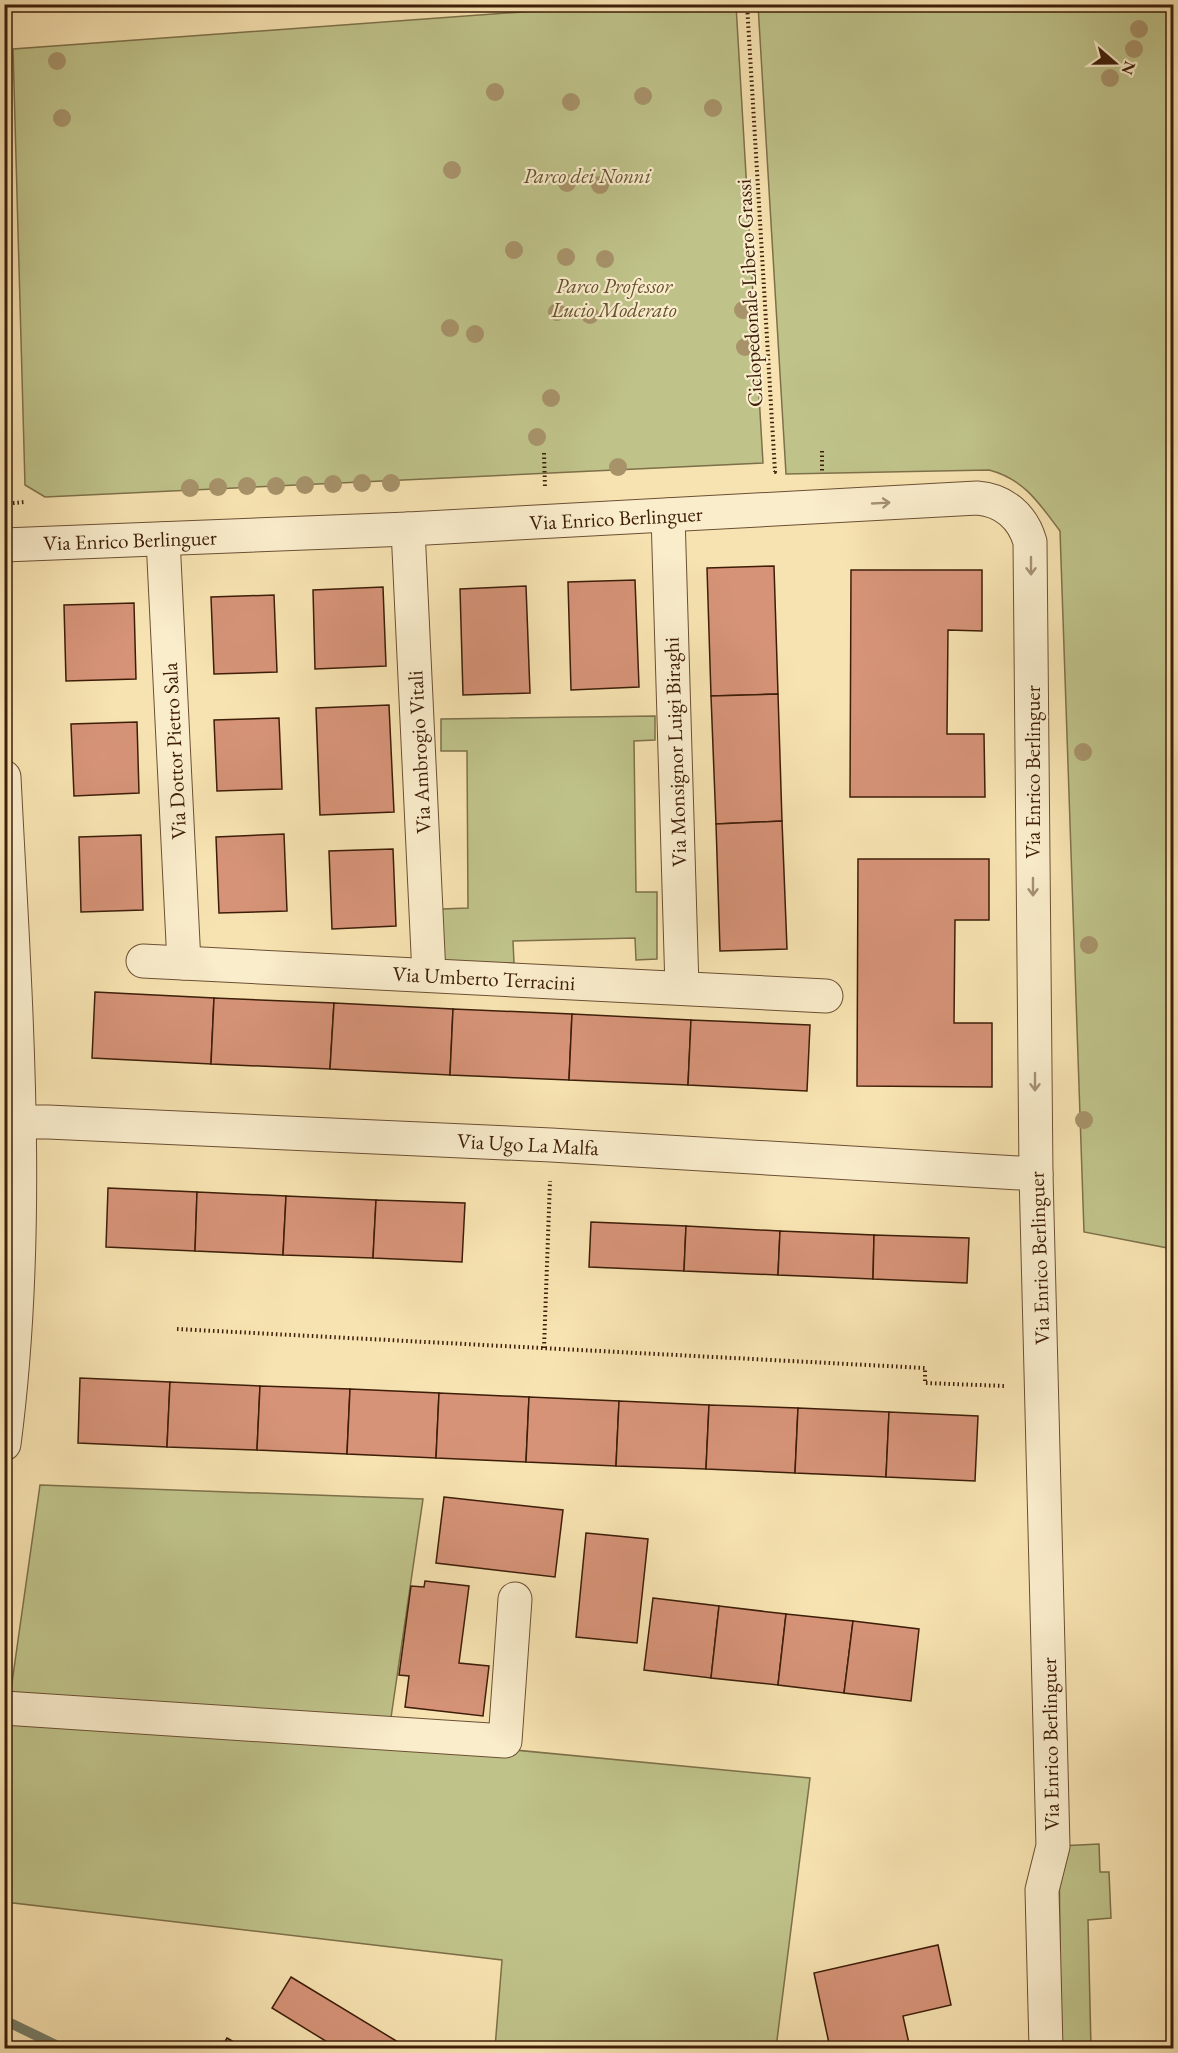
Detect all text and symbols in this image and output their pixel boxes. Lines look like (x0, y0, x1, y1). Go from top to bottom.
north arrow (1085, 33, 1145, 93)
text: N (1117, 58, 1141, 78)
park label: Parco dei Nonni (523, 162, 652, 189)
street label: Ciclopedonale Libero Grassi (730, 178, 768, 408)
park label: Parco Professor Lucio Moderato (550, 272, 677, 323)
one-way arrow (870, 498, 890, 509)
street label: Via Enrico Berlinguer (529, 500, 703, 536)
street label: Via Enrico Berlinguer (43, 523, 217, 557)
one-way arrow (1025, 556, 1037, 576)
street label: Via Monsignor Luigi Biraghi (657, 637, 693, 867)
street label: Via Dottor Pietro Sala (156, 661, 192, 840)
street label: Via Ambrogio Vitali (401, 670, 437, 834)
street label: Via Enrico Berlinguer (1019, 685, 1046, 859)
one-way arrow (1027, 877, 1039, 897)
street label: Via Umberto Terracini (392, 960, 576, 996)
one-way arrow (1029, 1072, 1041, 1092)
street label: Via Ugo La Malfa (456, 1127, 600, 1161)
street label: Via Enrico Berlinguer (1022, 1171, 1056, 1345)
street label: Via Enrico Berlinguer (1035, 1657, 1065, 1831)

